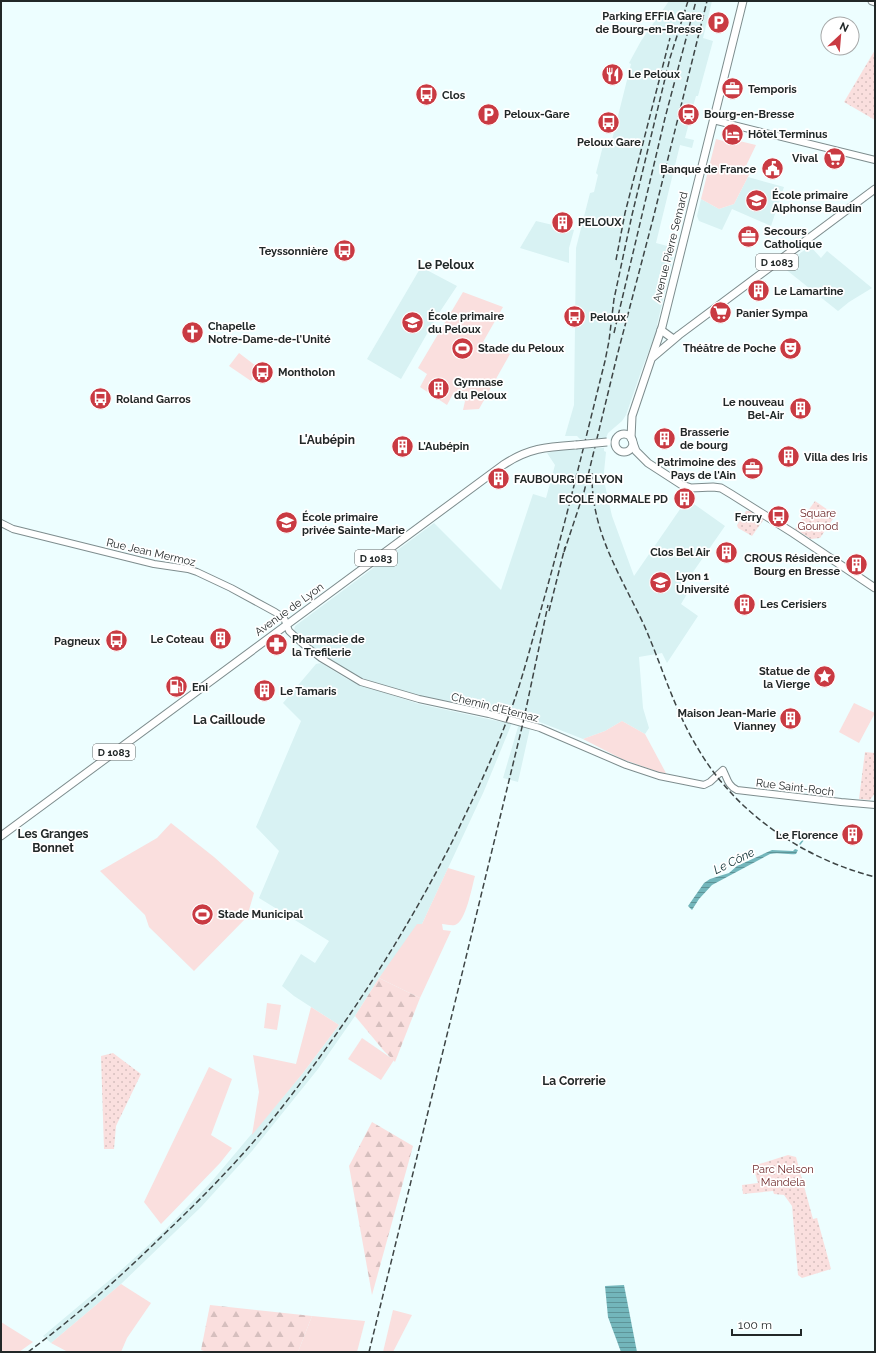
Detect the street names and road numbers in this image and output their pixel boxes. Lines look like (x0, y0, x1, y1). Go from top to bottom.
street label: Avenue Pierre Semard (650, 190, 691, 304)
road number: D 1083 (756, 254, 798, 270)
street label: Rue Jean Mermoz (105, 536, 197, 569)
road number: D 1083 (355, 550, 397, 566)
street label: Avenue de Lyon (252, 580, 326, 639)
street label: Chemin d'Eternaz (450, 690, 540, 725)
road number: D 1083 (93, 744, 135, 760)
street label: Rue Saint-Roch (755, 776, 835, 799)

